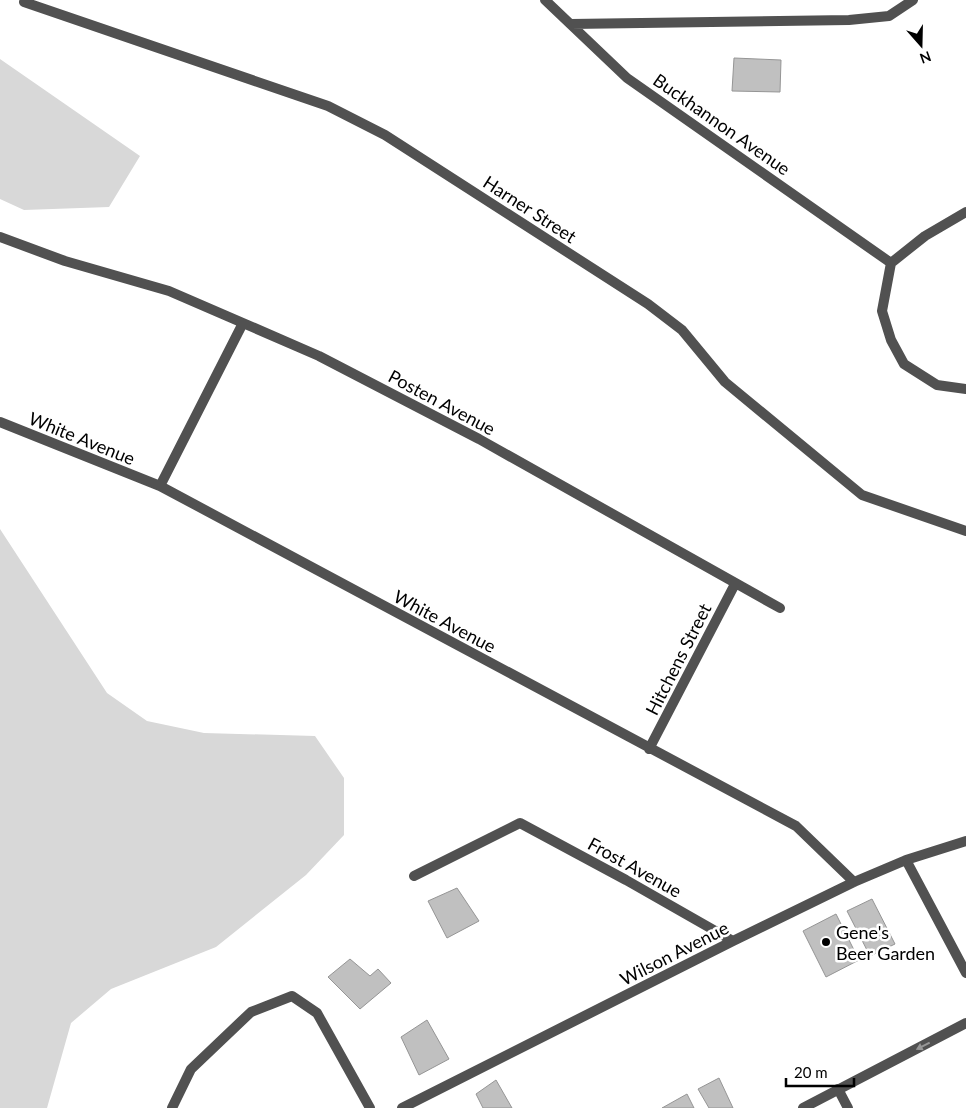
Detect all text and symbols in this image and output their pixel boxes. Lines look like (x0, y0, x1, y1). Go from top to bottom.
north arrow (896, 20, 946, 70)
text: N (918, 48, 934, 68)
street label: Buckhannon Avenue (649, 68, 795, 180)
street label: Harner Street (479, 171, 581, 248)
street label: Posten Avenue (385, 365, 499, 439)
street label: White Avenue (26, 407, 138, 469)
street label: White Avenue (390, 585, 500, 657)
street label: Hitchens Street (640, 599, 716, 718)
street label: Frost Avenue (584, 832, 686, 902)
street label: Wilson Avenue (616, 916, 732, 990)
place label: Gene's Beer Garden (836, 921, 935, 964)
marker: Gene's Beer Garden (820, 936, 832, 948)
one-way arrow (915, 1042, 930, 1050)
scale bar (786, 1056, 854, 1088)
text: 20 m (794, 1063, 828, 1081)

